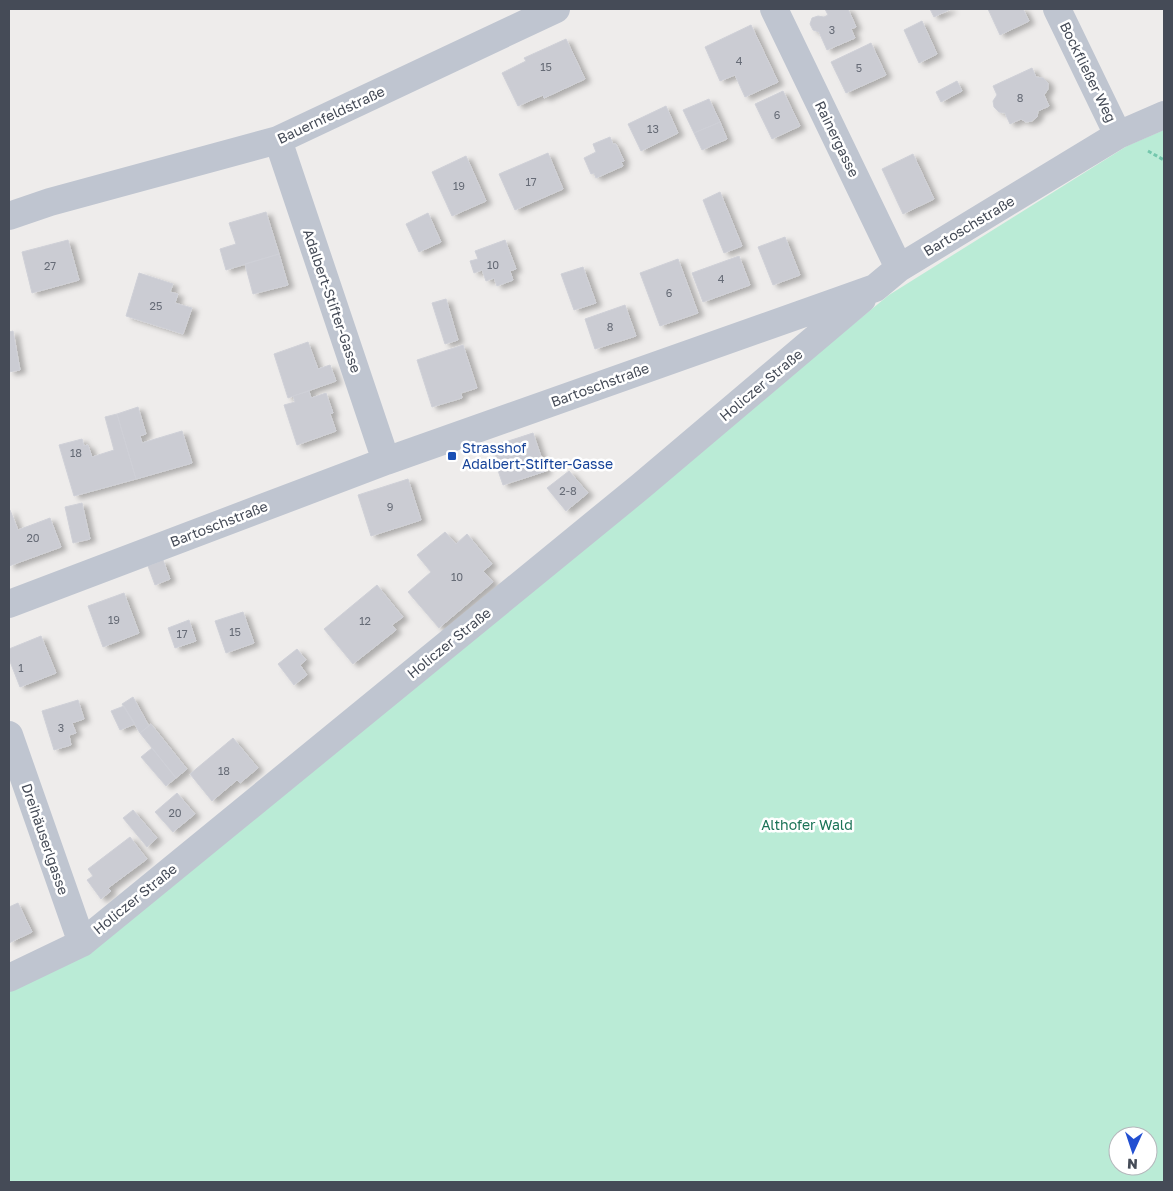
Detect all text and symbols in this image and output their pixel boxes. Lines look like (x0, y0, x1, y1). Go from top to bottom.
street label: Bockfließer Weg (1057, 19, 1120, 125)
house number: 3 (829, 23, 835, 36)
house number: 4 (736, 54, 743, 67)
house number: 15 (540, 60, 552, 73)
house number: 5 (856, 61, 862, 74)
street label: Bauernfeldstraße (274, 82, 387, 147)
house number: 8 (1017, 91, 1024, 104)
street label: Rainergasse (812, 98, 863, 180)
house number: 6 (774, 108, 781, 121)
house number: 13 (647, 122, 659, 135)
house number: 17 (525, 175, 537, 188)
house number: 19 (453, 179, 465, 192)
street label: Bartoschstraße (920, 192, 1017, 259)
street label: Adalbert-Stifter-Gasse (300, 227, 365, 375)
house number: 10 (487, 258, 499, 271)
house number: 27 (44, 259, 56, 272)
house number: 4 (718, 272, 725, 285)
house number: 6 (666, 286, 673, 299)
house number: 25 (150, 299, 162, 312)
house number: 8 (607, 320, 614, 333)
street label: Holiczer Straße (716, 345, 806, 424)
street label: Bartoschstraße (548, 359, 651, 410)
place label: Strasshof Adalbert-Stifter-Gasse (462, 439, 613, 472)
house number: 18 (70, 446, 82, 459)
marker: Strasshof Adalbert-Stifter-Gasse (446, 450, 458, 462)
house number: 2-8 (559, 484, 577, 497)
street label: Bartoschstraße (168, 497, 270, 550)
house number: 9 (387, 500, 393, 513)
house number: 20 (26, 531, 40, 544)
house number: 10 (451, 570, 463, 583)
street label: Holiczer Straße (403, 604, 494, 682)
house number: 19 (108, 613, 120, 626)
house number: 12 (359, 614, 371, 627)
house number: 15 (229, 625, 241, 638)
house number: 17 (176, 627, 188, 640)
house number: 1 (18, 661, 24, 674)
house number: 3 (58, 721, 64, 734)
house number: 18 (218, 764, 230, 777)
street label: Dreihäuserlgasse (18, 781, 73, 897)
house number: 20 (168, 806, 182, 819)
park label: Althofer Wald (761, 816, 853, 833)
street label: Holiczer Straße (89, 860, 180, 938)
north arrow (1108, 1126, 1158, 1176)
text: N (1127, 1156, 1138, 1173)

